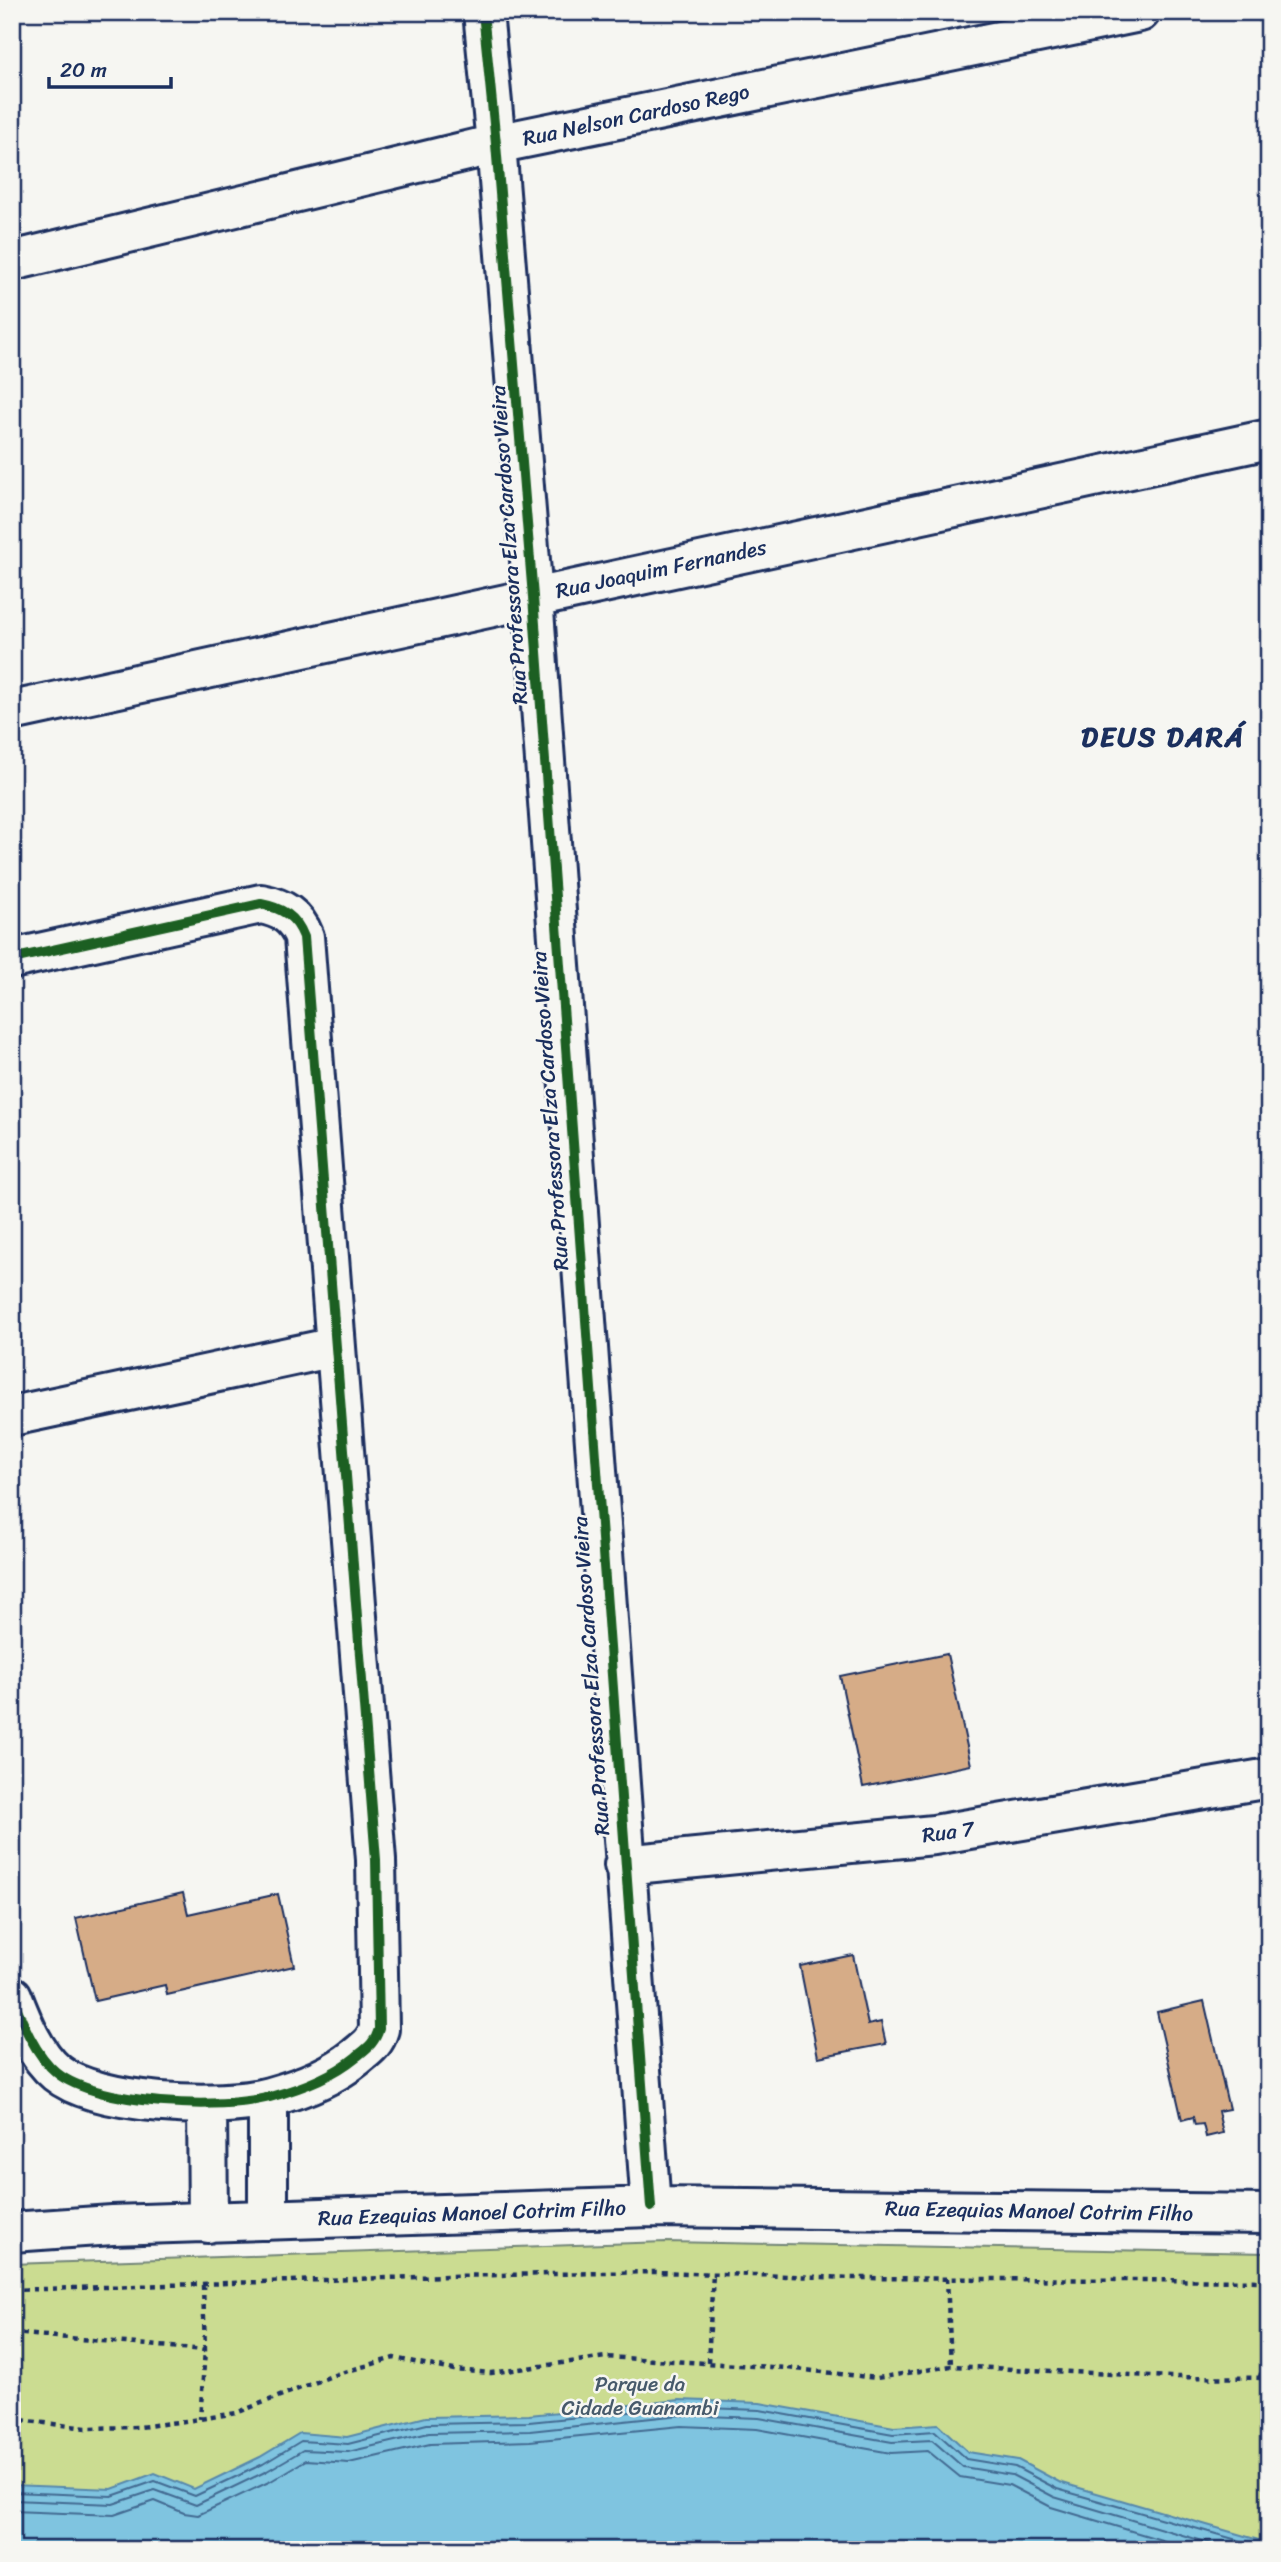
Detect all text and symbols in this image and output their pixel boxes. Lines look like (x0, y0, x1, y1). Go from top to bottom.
scale bar (49, 46, 172, 90)
text: 20 m (60, 51, 107, 89)
street label: Rua Nelson Cardoso Rego (519, 72, 753, 158)
street label: Rua Professora Elza Cardoso Vieira (479, 384, 539, 706)
street label: Rua Joaquim Fernandes (552, 528, 770, 610)
district label: DEUS DARÁ (1081, 712, 1247, 761)
street label: Rua Professora Elza Cardoso Vieira (520, 950, 580, 1272)
street label: Rua Professora Elza Cardoso Vieira (561, 1515, 621, 1837)
street label: Rua 7 (920, 1809, 978, 1854)
street label: Rua Ezequias Manoel Cotrim Filho (317, 2189, 627, 2237)
street label: Rua Ezequias Manoel Cotrim Filho (885, 2189, 1194, 2233)
park label: Parque da Cidade Guanambi (561, 2365, 720, 2427)

